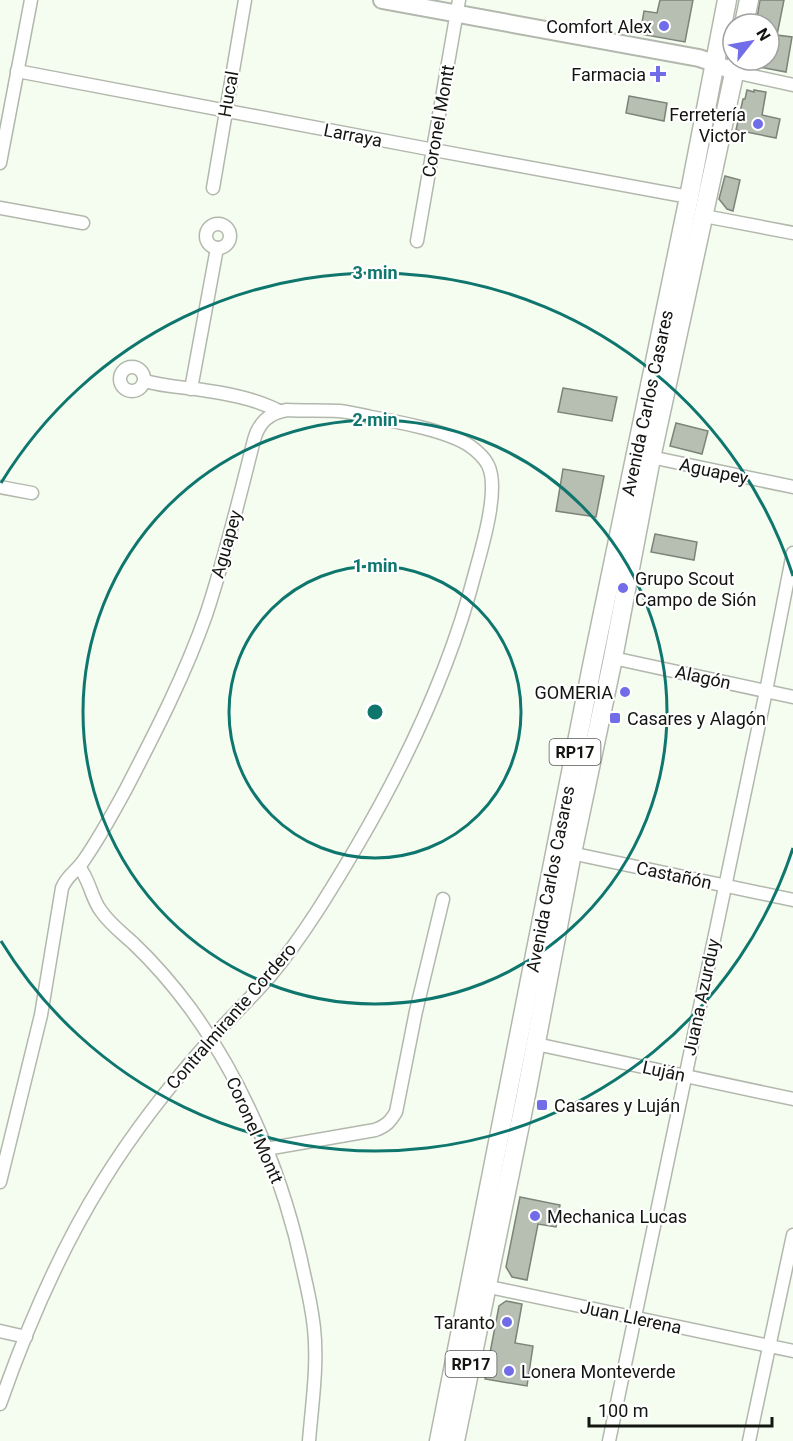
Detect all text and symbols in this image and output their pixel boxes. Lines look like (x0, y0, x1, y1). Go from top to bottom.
north arrow (721, 12, 781, 72)
place label: Comfort Alex (546, 16, 652, 37)
marker: Comfort Alex (657, 19, 671, 33)
text: N (752, 25, 774, 44)
street label: Coronel Montt (418, 63, 458, 179)
place label: Farmacia (571, 64, 646, 85)
marker: Farmacia (651, 67, 665, 81)
street label: Hucal (214, 69, 242, 119)
place label: Ferretería Victor (669, 104, 746, 146)
marker: Ferretería Victor (751, 117, 765, 131)
street label: Larraya (322, 119, 384, 151)
text: 3 min (352, 262, 398, 283)
street label: Avenida Carlos Casares (617, 308, 677, 498)
text: 2 min (352, 409, 398, 430)
street label: Aguapey (678, 453, 751, 489)
street label: Aguapey (206, 507, 246, 580)
text: 1 min (352, 555, 398, 576)
place label: Grupo Scout Campo de Sión (635, 568, 757, 610)
marker: Grupo Scout Campo de Sión (616, 581, 630, 595)
street label: Alagón (673, 661, 733, 693)
place label: GOMERIA (535, 682, 613, 703)
marker: GOMERIA (618, 685, 632, 699)
centre of rings (365, 702, 385, 722)
place label: Casares y Alagón (627, 708, 766, 729)
marker: Casares y Alagón (608, 711, 622, 725)
road number: RP17 (550, 739, 600, 765)
street label: Avenida Carlos Casares (522, 784, 578, 974)
street label: Castañón (634, 857, 714, 893)
street label: Juana Azurduy (678, 936, 724, 1057)
street label: Contralmirante Cordero (162, 939, 300, 1093)
street label: Luján (641, 1056, 687, 1086)
street label: Coronel Montt (222, 1074, 288, 1187)
place label: Casares y Luján (554, 1095, 680, 1116)
marker: Casares y Luján (535, 1098, 549, 1112)
place label: Mechanica Lucas (547, 1206, 687, 1227)
marker: Mechanica Lucas (528, 1209, 542, 1223)
street label: Juan Llerena (578, 1296, 684, 1338)
place label: Taranto (434, 1312, 495, 1333)
marker: Taranto (500, 1315, 514, 1329)
road number: RP17 (446, 1351, 496, 1377)
place label: Lonera Monteverde (521, 1361, 675, 1382)
marker: Lonera Monteverde (502, 1364, 516, 1378)
scale bar (589, 1390, 772, 1428)
text: 100 m (598, 1400, 649, 1421)

